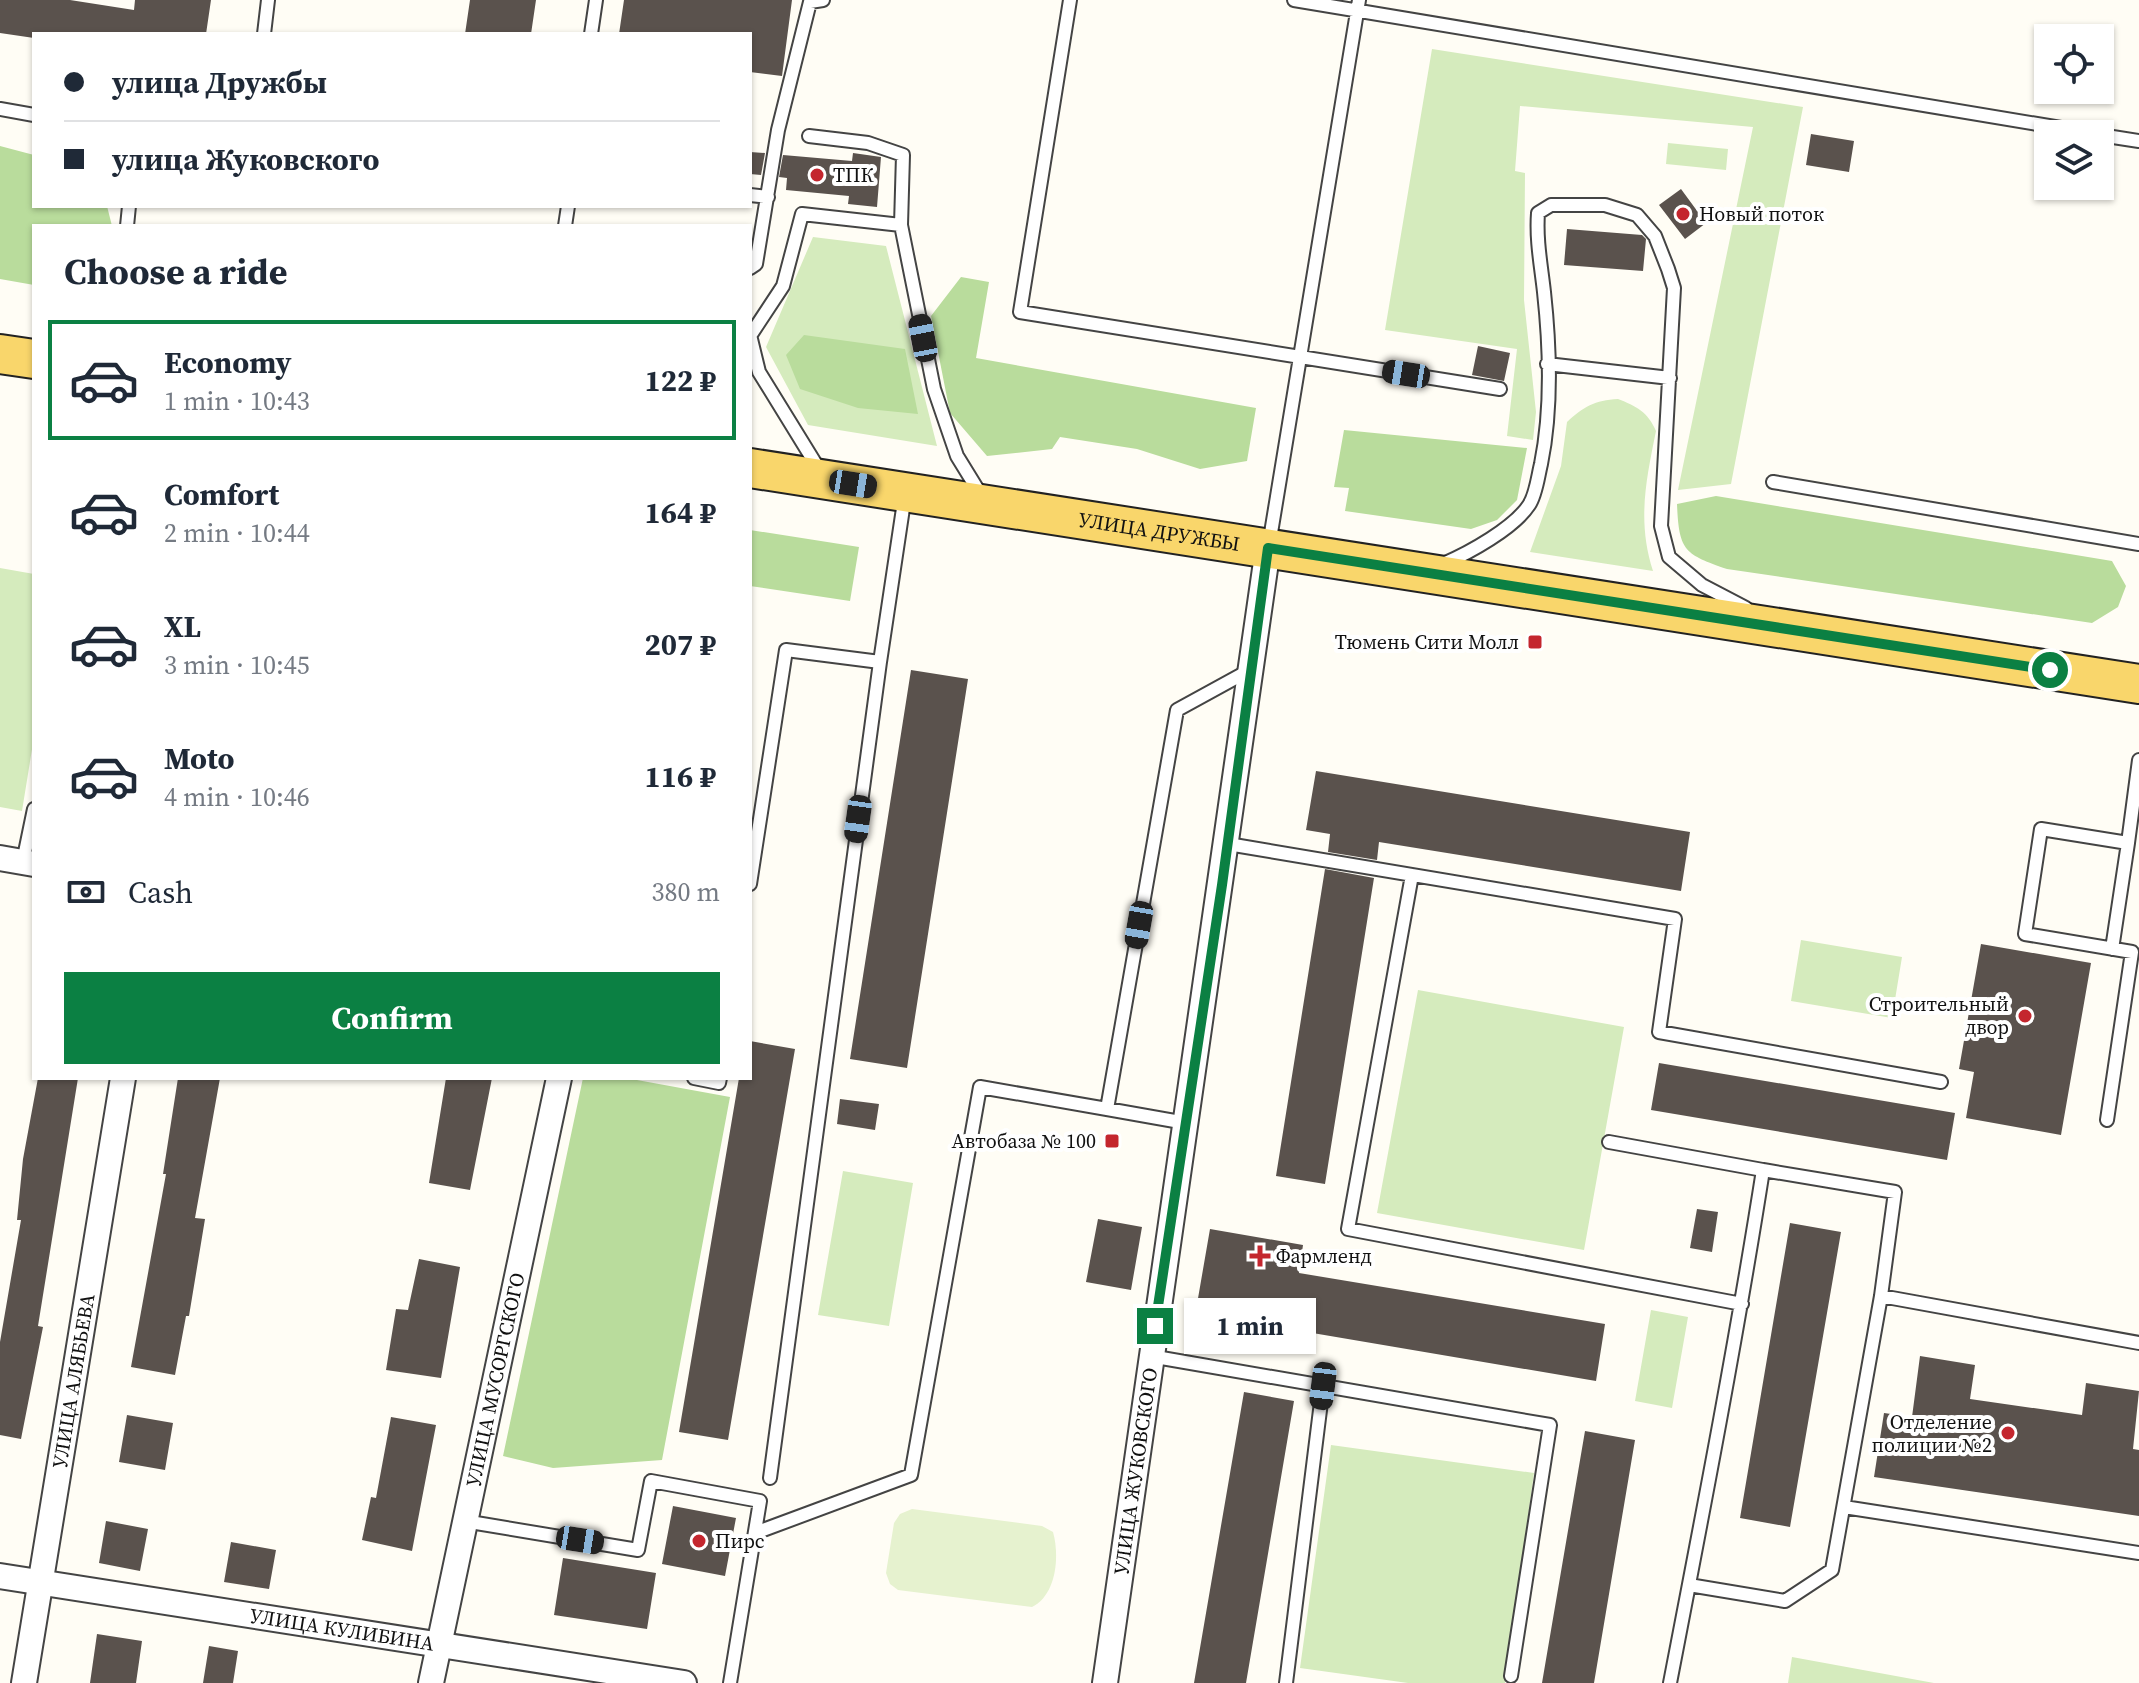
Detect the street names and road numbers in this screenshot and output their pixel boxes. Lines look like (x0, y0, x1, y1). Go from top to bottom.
street label: УЛИЦА ДРУЖБЫ (1076, 505, 1242, 558)
street label: УЛИЦА МУСОРГСКОГО (459, 1270, 531, 1489)
street label: УЛИЦА АЛЯБЬЕВА (45, 1291, 102, 1470)
street label: УЛИЦА ЖУКОВСКОГО (1107, 1366, 1164, 1577)
street label: УЛИЦА КУЛИБИНА (248, 1601, 437, 1658)

